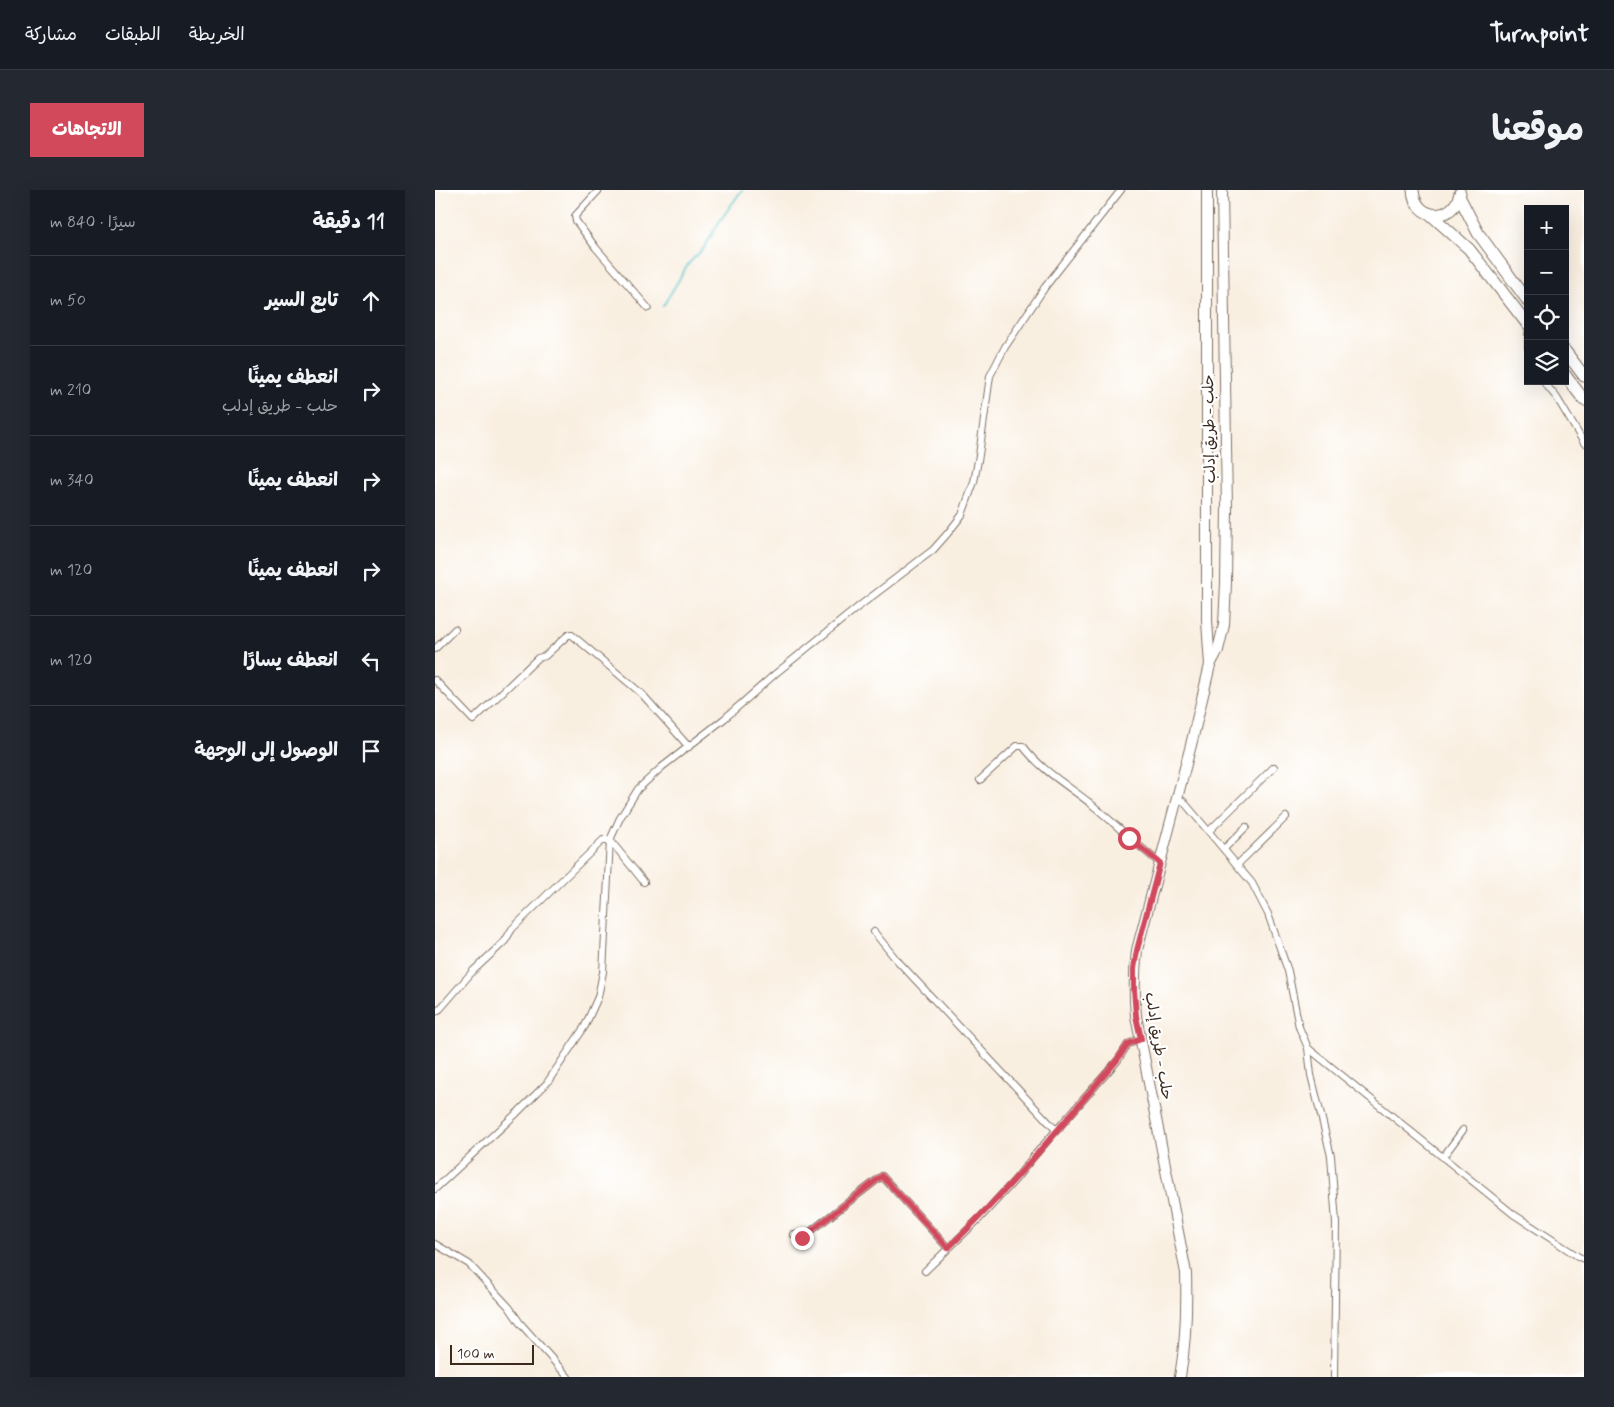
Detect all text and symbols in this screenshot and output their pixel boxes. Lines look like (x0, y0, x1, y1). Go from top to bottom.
text: Turnpoint (1489, 19, 1589, 50)
text: مشاركة (25, 23, 77, 47)
text: الطبقات (105, 23, 161, 47)
text: الخريطة (189, 23, 245, 47)
button: الاتجاهات (30, 103, 144, 157)
text: موقعنا (1491, 107, 1584, 153)
map controls (1524, 205, 1569, 385)
button: + (1524, 205, 1569, 250)
text: 11 دقيقة (312, 208, 385, 236)
text: سيرًا · 840 m (50, 212, 136, 233)
button: − (1524, 250, 1569, 295)
icon: ahead (357, 287, 385, 315)
text: تابع السير (265, 288, 338, 313)
text: 50 m (50, 290, 86, 311)
button: locate (1524, 295, 1569, 340)
button: layers (1524, 340, 1569, 385)
text: انعطف يمينًا (248, 365, 338, 390)
street label: حلب - طريق إدلب (1199, 374, 1221, 484)
icon: right (357, 377, 385, 405)
text: 210 m (50, 380, 91, 401)
text: حلب - طريق إدلب (222, 396, 338, 417)
icon: right (357, 467, 385, 495)
text: انعطف يمينًا (248, 468, 338, 493)
text: 340 m (50, 470, 94, 491)
icon: right (357, 557, 385, 585)
text: انعطف يمينًا (248, 558, 338, 583)
text: 120 m (50, 560, 92, 581)
icon: left (357, 647, 385, 675)
text: انعطف يسارًا (243, 648, 338, 673)
text: 120 m (50, 650, 92, 671)
icon: arrive (357, 737, 385, 765)
text: الوصول إلى الوجهة (194, 738, 338, 763)
route start (1118, 827, 1141, 850)
street label: حلب - طريق إدلب (1140, 991, 1176, 1101)
route end (791, 1227, 814, 1250)
scale bar (450, 1342, 534, 1365)
text: 100 m (457, 1345, 495, 1363)

